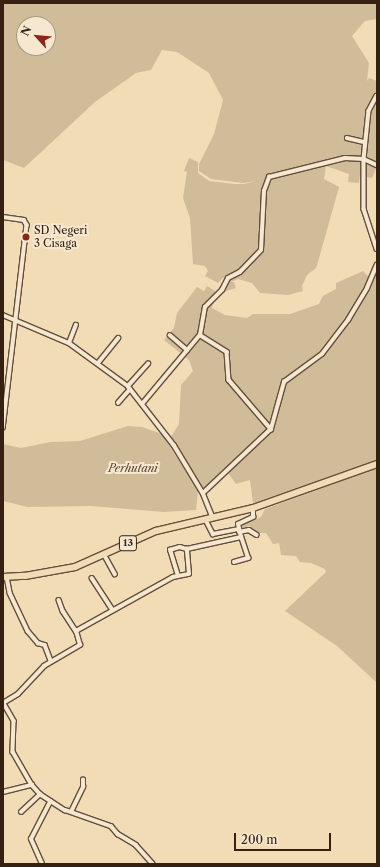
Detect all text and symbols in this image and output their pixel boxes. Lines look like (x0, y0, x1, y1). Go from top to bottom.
north arrow (16, 16, 56, 56)
text: N (18, 24, 35, 38)
place label: SD Negeri 3 Cisaga (34, 224, 87, 250)
marker: SD Negeri 3 Cisaga (21, 232, 31, 242)
park label: Perhutani (108, 461, 158, 475)
road number: 13 (118, 535, 138, 551)
scale bar (236, 825, 333, 851)
text: 200 m (241, 832, 278, 847)

